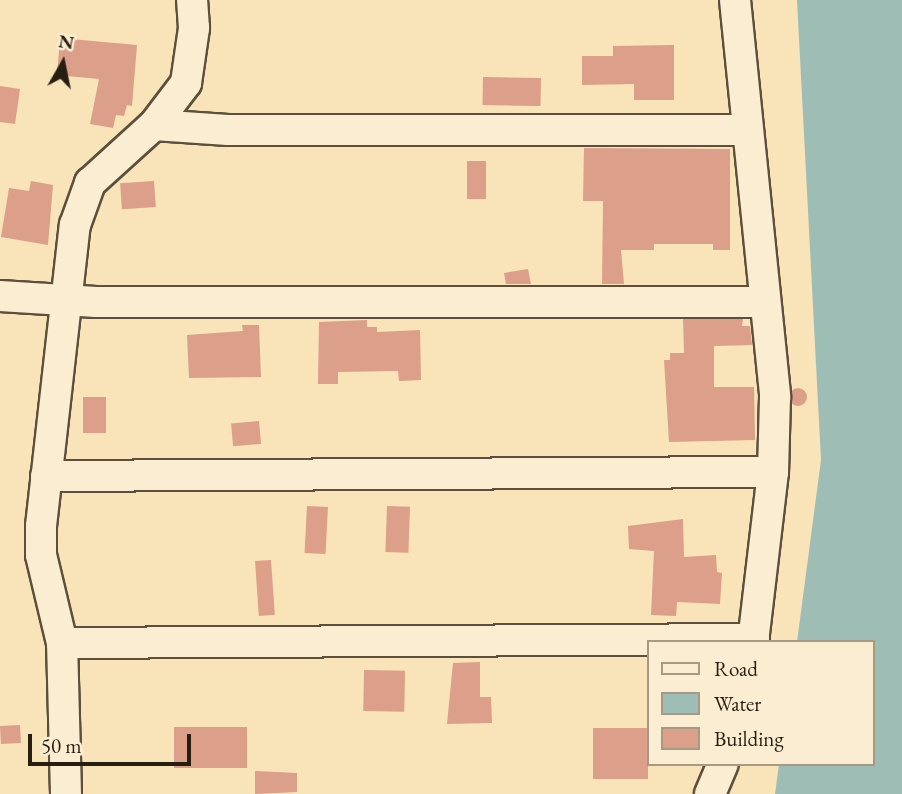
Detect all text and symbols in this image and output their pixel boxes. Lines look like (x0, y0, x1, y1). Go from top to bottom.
north arrow (28, 28, 98, 98)
text: N (57, 28, 76, 55)
legend (646, 640, 874, 766)
text: Road (714, 655, 758, 682)
text: Water (714, 690, 761, 717)
scale bar (32, 720, 194, 764)
text: Building (714, 725, 784, 752)
text: 50 m (41, 732, 82, 759)

